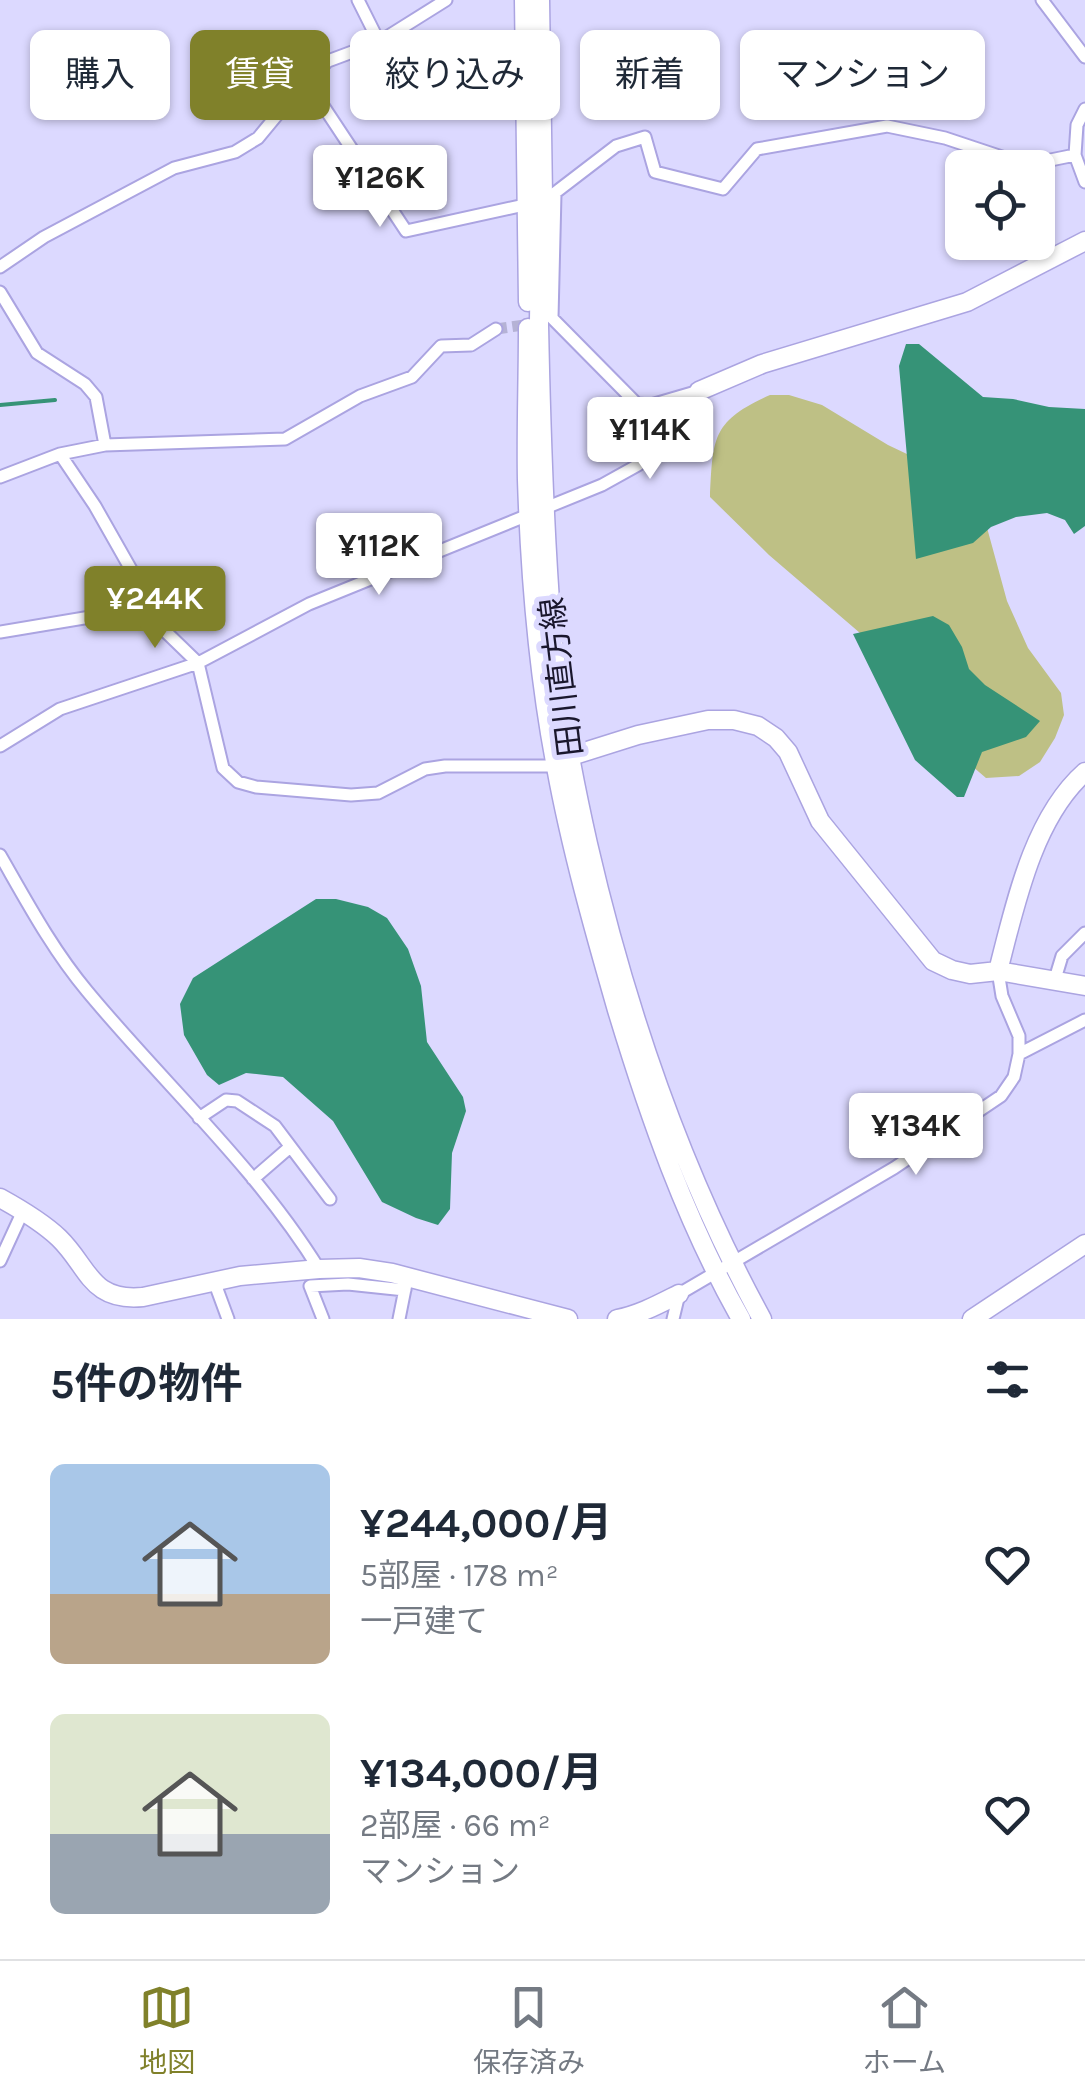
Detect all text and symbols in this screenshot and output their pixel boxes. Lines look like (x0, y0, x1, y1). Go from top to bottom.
chip: 購入 (30, 30, 170, 120)
chip: 賃貸 (190, 30, 330, 120)
chip: 絞り込み (350, 30, 560, 120)
chip: 新着 (580, 30, 720, 120)
chip: マンション (740, 30, 985, 120)
pin: ¥126K (310, 145, 450, 230)
map controls (945, 150, 1055, 260)
button: locate (945, 150, 1055, 260)
text: ¥126K (335, 159, 425, 196)
pin: ¥114K (580, 397, 720, 482)
text: ¥114K (609, 411, 691, 448)
pin: ¥112K (309, 513, 449, 598)
text: ¥112K (338, 527, 420, 564)
pin: ¥244K (85, 566, 225, 651)
text: ¥244K (106, 580, 204, 617)
street label: 田川直方線 (533, 595, 590, 759)
pin: ¥134K (846, 1093, 986, 1178)
text: ¥134K (871, 1107, 961, 1144)
icon: filters (980, 1352, 1035, 1407)
text: 5件の物件 (50, 1359, 242, 1409)
text: ¥244,000/月 (360, 1498, 612, 1548)
icon: home (130, 1504, 250, 1624)
icon: heart (980, 1537, 1035, 1592)
text: 5部屋 · 178 m² (360, 1557, 559, 1594)
text: 一戸建て (360, 1603, 488, 1640)
text: ¥134,000/月 (360, 1748, 603, 1798)
icon: home (130, 1754, 250, 1874)
icon: heart (980, 1787, 1035, 1842)
text: 2部屋 · 66 m² (360, 1807, 550, 1844)
text: マンション (360, 1853, 520, 1890)
tab: 地図 (139, 1980, 195, 2080)
tab: 保存済み (473, 1980, 585, 2080)
tab: ホーム (863, 1980, 946, 2080)

